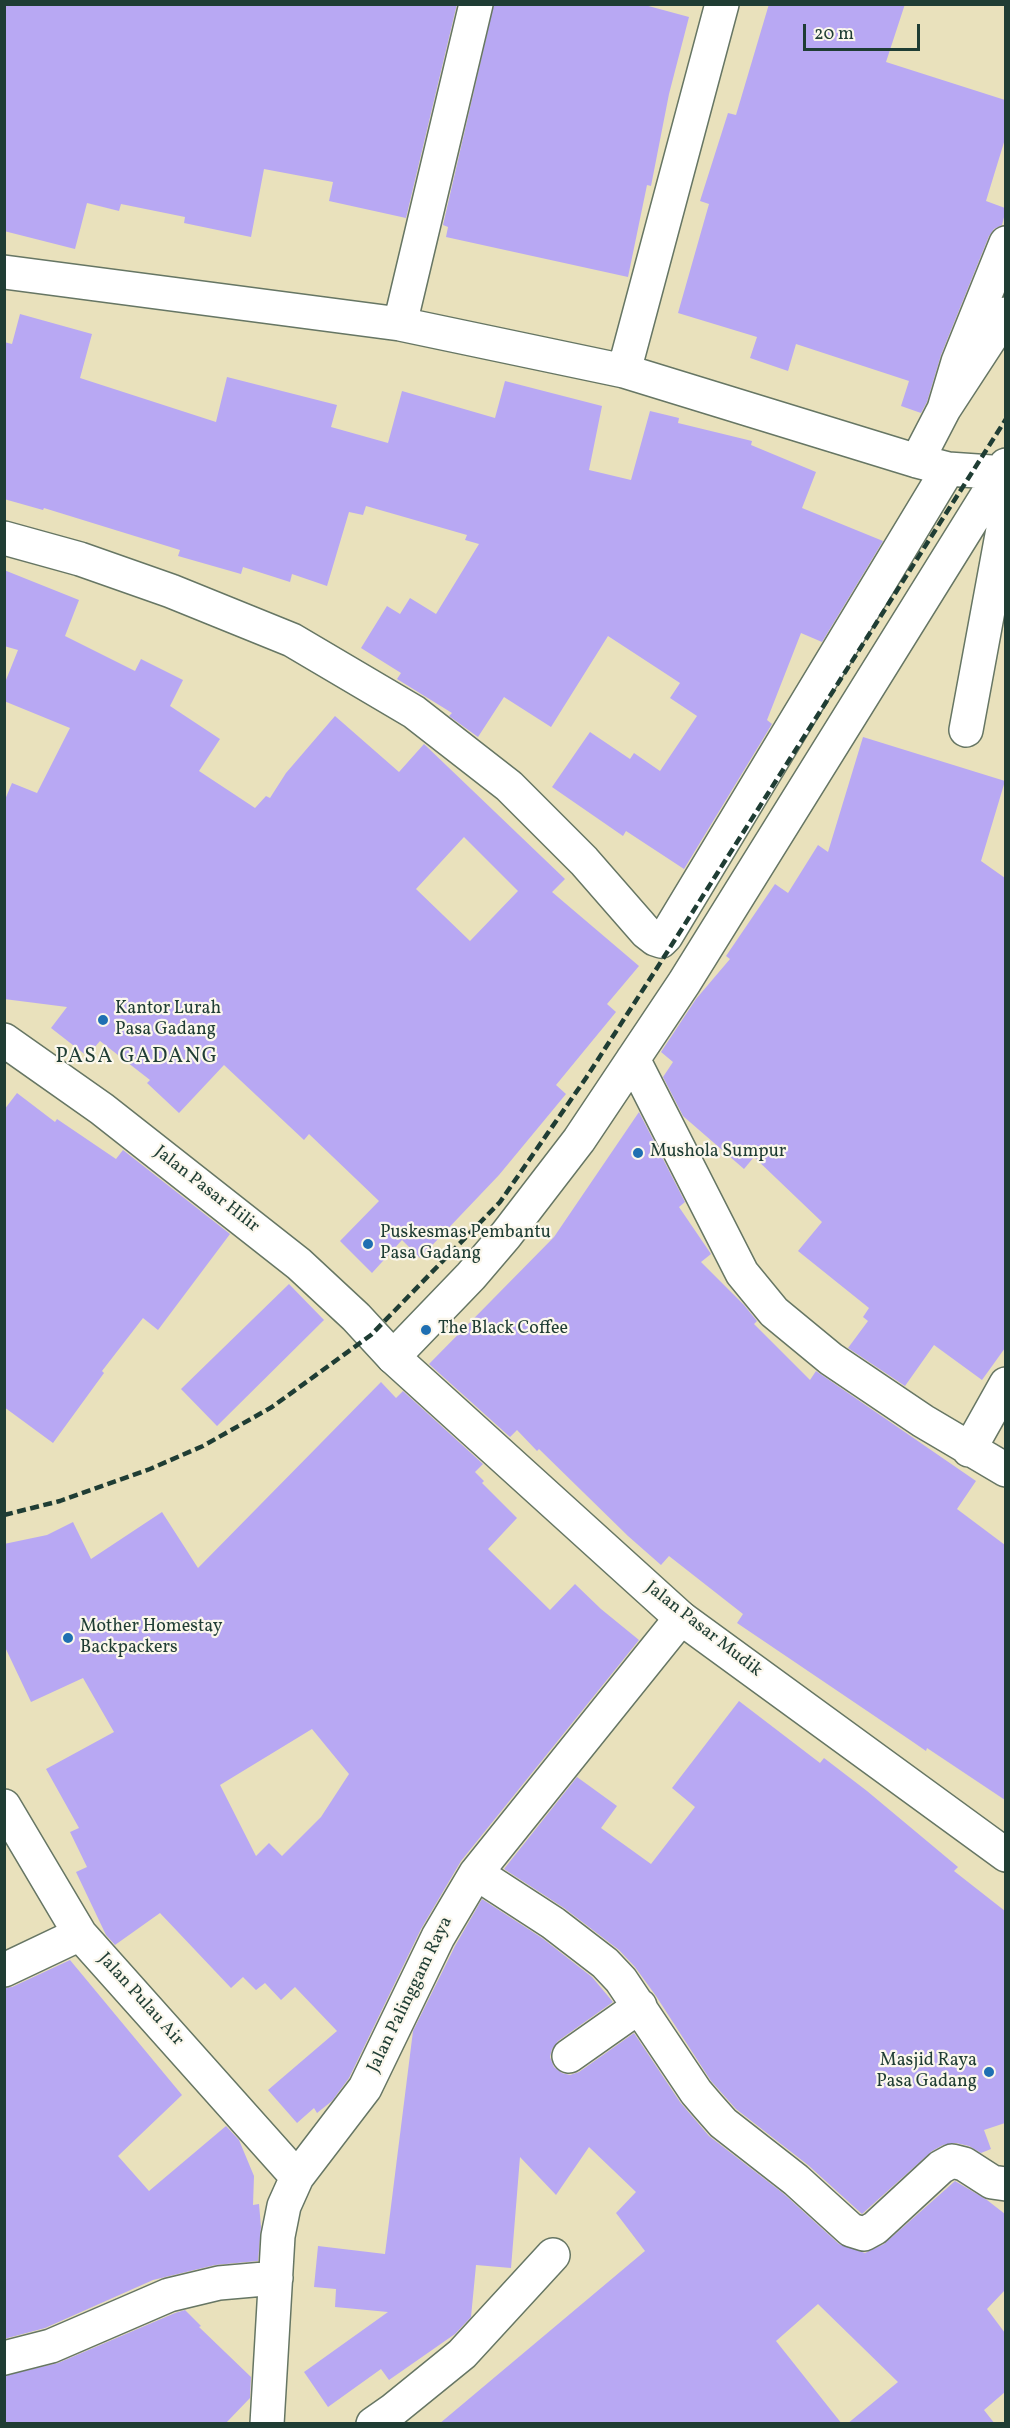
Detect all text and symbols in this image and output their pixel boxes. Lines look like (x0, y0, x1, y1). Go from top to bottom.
scale bar (806, 12, 923, 50)
text: 20 m (814, 22, 854, 47)
place label: Kantor Lurah Pasa Gadang (115, 999, 221, 1042)
marker: Kantor Lurah Pasa Gadang (96, 1013, 110, 1027)
district label: PASA GADANG (55, 1045, 219, 1071)
street label: Jalan Pasar Hilir (149, 1142, 263, 1238)
place label: Mushola Sumpur (650, 1142, 786, 1164)
marker: Mushola Sumpur (631, 1146, 645, 1160)
place label: Puskesmas Pembantu Pasa Gadang (380, 1223, 551, 1266)
marker: Puskesmas Pembantu Pasa Gadang (361, 1237, 375, 1251)
place label: The Black Coffee (438, 1319, 568, 1341)
marker: The Black Coffee (419, 1323, 433, 1337)
street label: Jalan Pasar Mudik (640, 1578, 766, 1682)
place label: Mother Homestay Backpackers (80, 1617, 222, 1660)
marker: Mother Homestay Backpackers (61, 1631, 75, 1645)
street label: Jalan Palinggam Raya (364, 1913, 458, 2077)
street label: Jalan Pulau Air (93, 1949, 187, 2051)
place label: Masjid Raya Pasa Gadang (876, 2051, 977, 2094)
marker: Masjid Raya Pasa Gadang (982, 2065, 996, 2079)

